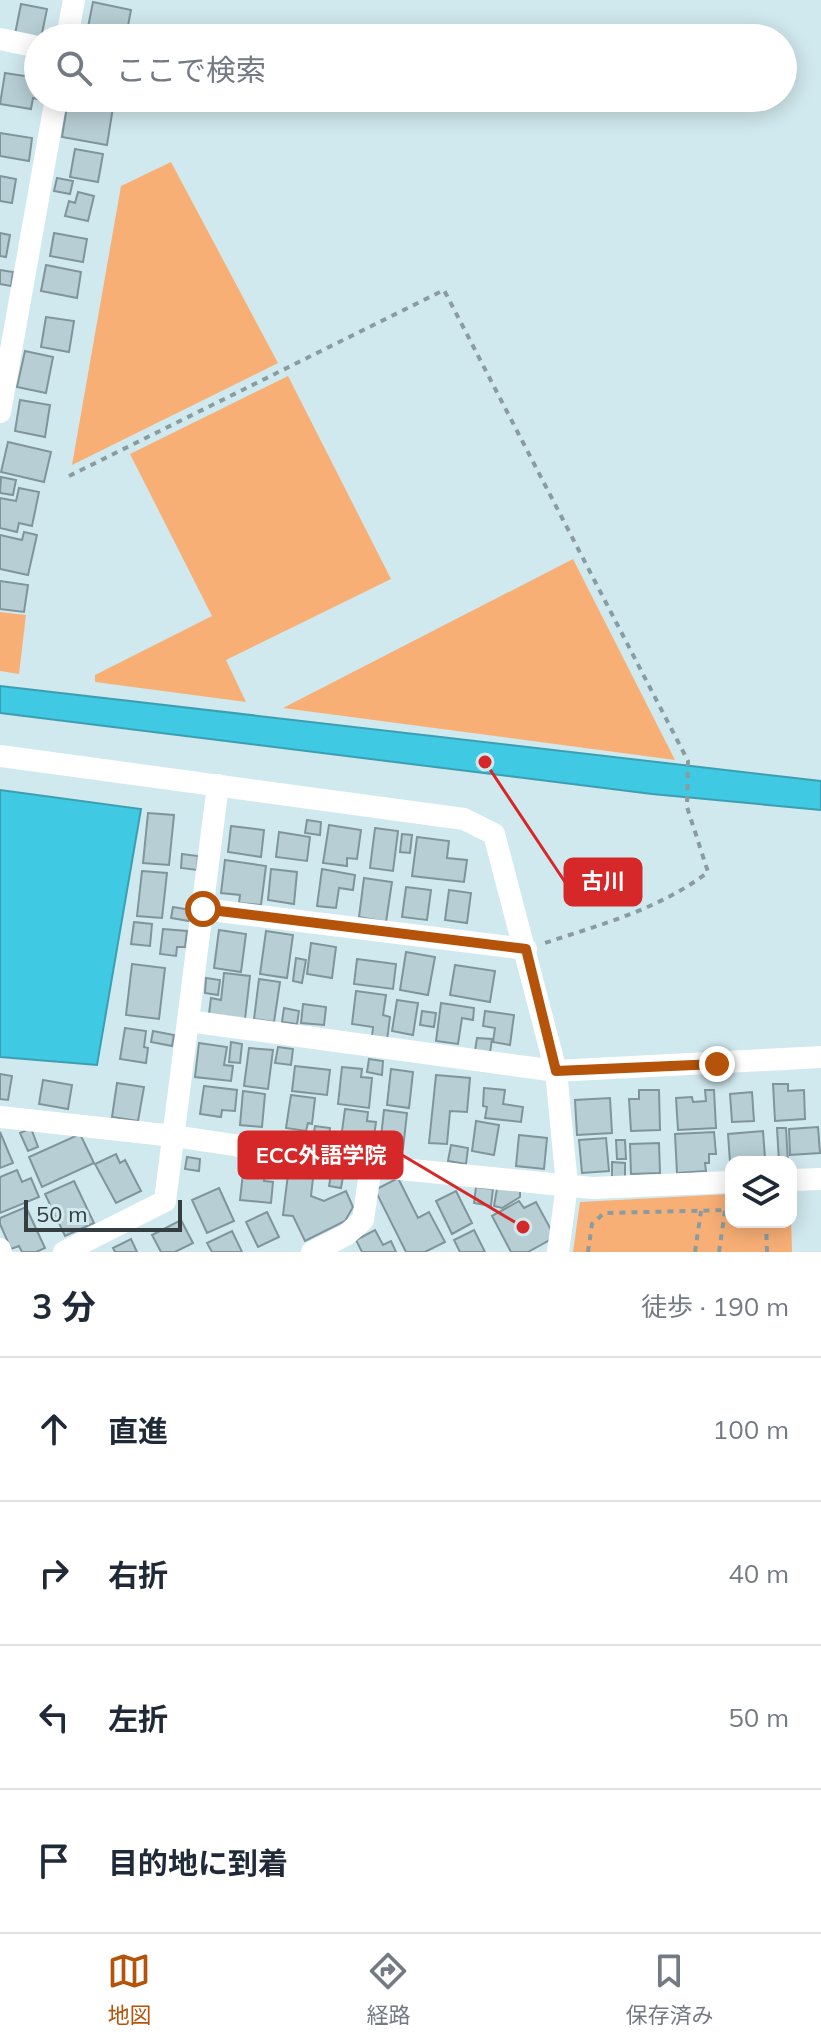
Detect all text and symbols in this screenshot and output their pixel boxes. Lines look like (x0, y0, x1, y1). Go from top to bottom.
search box (24, 24, 797, 112)
icon: search (52, 46, 96, 90)
text: ここで検索 (116, 51, 266, 89)
callout: 古川 (565, 859, 641, 905)
text: 古川 (581, 867, 625, 895)
route start (185, 891, 221, 927)
route end (699, 1046, 735, 1082)
callout: ECC外語学院 (239, 1132, 402, 1178)
text: ECC外語学院 (256, 1141, 386, 1169)
map controls (725, 1156, 797, 1228)
button: layers (725, 1156, 797, 1228)
scale bar (24, 1196, 182, 1232)
text: 50 m (36, 1200, 87, 1228)
text: 3 分 (32, 1285, 96, 1328)
text: 徒歩 · 190 m (641, 1290, 789, 1323)
icon: ahead (32, 1407, 76, 1451)
text: 直進 (108, 1412, 168, 1450)
text: 100 m (713, 1413, 789, 1446)
icon: right (32, 1551, 76, 1595)
text: 右折 (108, 1556, 168, 1594)
text: 40 m (728, 1557, 789, 1590)
icon: left (32, 1695, 76, 1739)
text: 左折 (108, 1700, 168, 1738)
text: 50 m (728, 1701, 789, 1734)
icon: arrive (32, 1839, 76, 1883)
text: 目的地に到着 (108, 1844, 288, 1882)
tab: 地図 (107, 1949, 152, 2029)
tab: 経路 (366, 1949, 411, 2029)
tab: 保存済み (625, 1949, 714, 2029)

